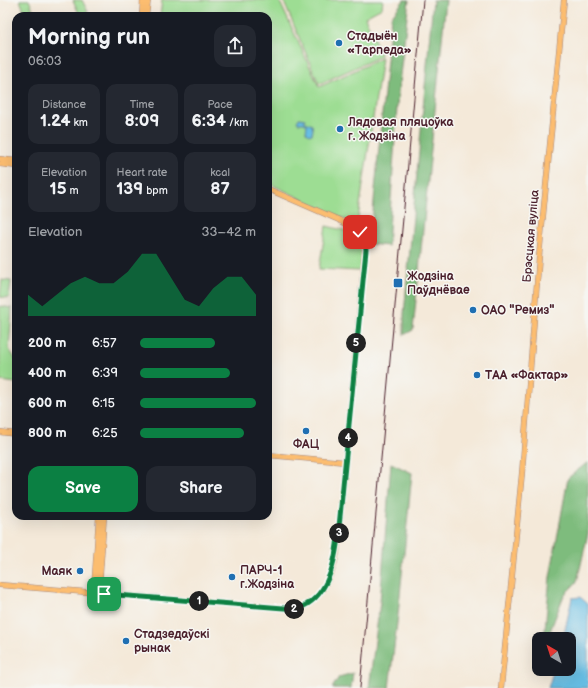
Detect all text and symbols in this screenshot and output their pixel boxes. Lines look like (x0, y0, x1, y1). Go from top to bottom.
text: Morning run (28, 24, 150, 51)
button: share (214, 25, 256, 67)
place label: Стадыён «Тарпеда» (347, 29, 412, 58)
marker: Стадыён «Тарпеда» (334, 38, 344, 48)
text: 06:03 (28, 53, 62, 69)
text: Distance (42, 98, 86, 111)
text: Time (130, 98, 154, 111)
text: Pace (207, 98, 233, 111)
text: 1.24 (40, 111, 70, 131)
text: 8:09 (125, 111, 159, 131)
text: 6:34 (192, 111, 226, 131)
place label: Лядовая пляцоўка г. Жодзіна (347, 115, 454, 144)
text: km (70, 116, 88, 129)
text: /km (226, 116, 248, 129)
marker: Лядовая пляцоўка г. Жодзіна (335, 124, 345, 134)
text: Elevation (41, 166, 87, 179)
text: Heart rate (117, 166, 167, 179)
text: kcal (210, 166, 230, 179)
text: 15 (49, 179, 66, 199)
text: 139 (116, 179, 143, 199)
text: 87 (210, 179, 230, 199)
text: m (66, 184, 79, 197)
text: bpm (143, 184, 168, 197)
street label: Брэсцкая вуліца (519, 189, 543, 283)
pin (343, 215, 377, 249)
icon: check (349, 221, 371, 243)
text: Elevation (28, 224, 82, 240)
text: 33–42 m (202, 224, 256, 240)
place label: Жодзіна Паўднёвае (407, 269, 470, 298)
marker: Жодзіна Паўднёвае (392, 277, 404, 289)
place label: ОАО "Ремиз" (481, 303, 555, 318)
marker: ОАО "Ремиз" (468, 305, 478, 315)
pin: 5 (346, 333, 366, 353)
text: 200 m (28, 335, 66, 351)
text: 6:57 (92, 335, 116, 351)
text: 5 (353, 336, 359, 349)
text: 400 m (28, 365, 66, 381)
text: 6:39 (92, 365, 118, 381)
place label: ТАА «Фактар» (485, 368, 568, 383)
marker: ТАА «Фактар» (472, 370, 482, 380)
text: 600 m (28, 395, 67, 411)
text: 6:15 (92, 395, 115, 411)
text: 800 m (28, 425, 67, 441)
text: 6:25 (92, 425, 118, 441)
marker: ФАЦ (301, 426, 311, 436)
pin: 4 (338, 428, 358, 448)
text: 4 (345, 431, 351, 444)
place label: ФАЦ (293, 437, 320, 452)
button: Save (28, 466, 138, 512)
button: Share (146, 466, 256, 512)
pin: 3 (329, 523, 349, 543)
text: 3 (336, 526, 342, 539)
place label: ПАРЧ-1 г.Жодзіна (240, 563, 295, 592)
place label: Маяк (41, 564, 72, 579)
marker: Маяк (75, 566, 85, 576)
marker: ПАРЧ-1 г.Жодзіна (227, 572, 237, 582)
pin (87, 577, 121, 611)
icon: arrive (93, 583, 115, 605)
pin: 1 (189, 591, 209, 611)
text: 1 (197, 594, 201, 607)
pin: 2 (284, 599, 304, 619)
text: 2 (291, 602, 297, 615)
place label: Стадзедаўскі рынак (134, 627, 210, 656)
north arrow (532, 632, 576, 676)
map controls (532, 632, 576, 676)
marker: Стадзедаўскі рынак (121, 636, 131, 646)

